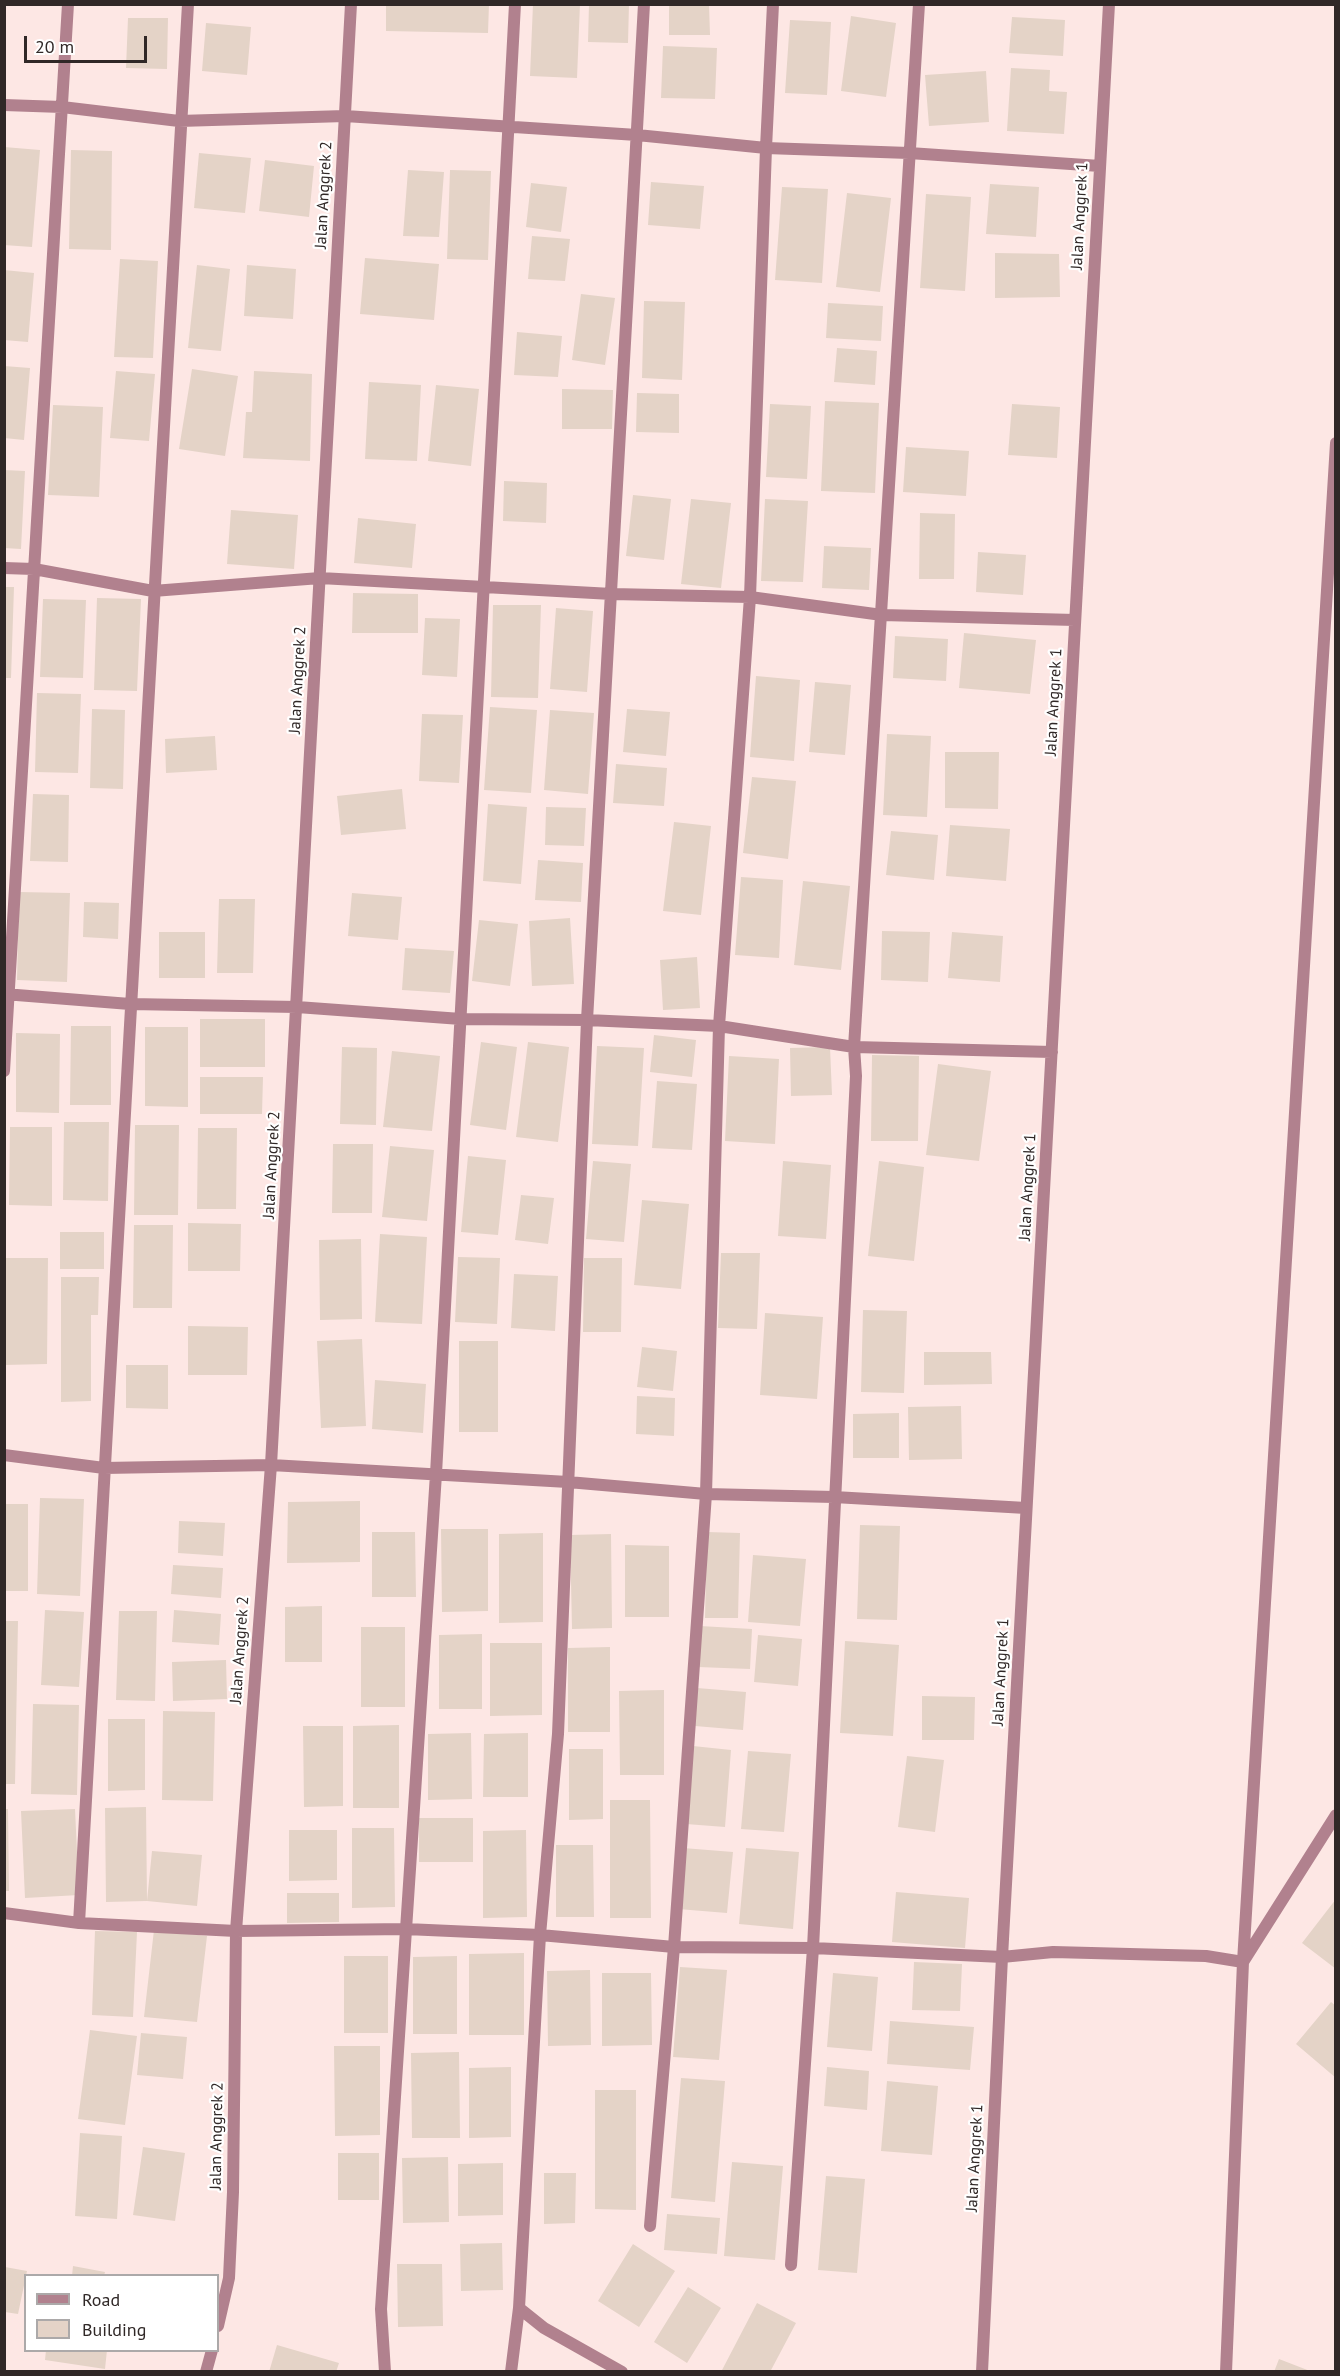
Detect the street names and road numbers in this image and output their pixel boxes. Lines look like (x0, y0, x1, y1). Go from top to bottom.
street label: Jalan Anggrek 2 (312, 141, 336, 249)
street label: Jalan Anggrek 1 (1068, 162, 1092, 270)
street label: Jalan Anggrek 2 (286, 626, 310, 734)
street label: Jalan Anggrek 1 (1042, 648, 1066, 756)
street label: Jalan Anggrek 2 (260, 1111, 284, 1219)
street label: Jalan Anggrek 1 (1016, 1133, 1040, 1241)
street label: Jalan Anggrek 2 (227, 1596, 253, 1704)
street label: Jalan Anggrek 1 (989, 1618, 1013, 1726)
street label: Jalan Anggrek 2 (206, 2082, 228, 2190)
street label: Jalan Anggrek 1 (963, 2104, 987, 2212)

